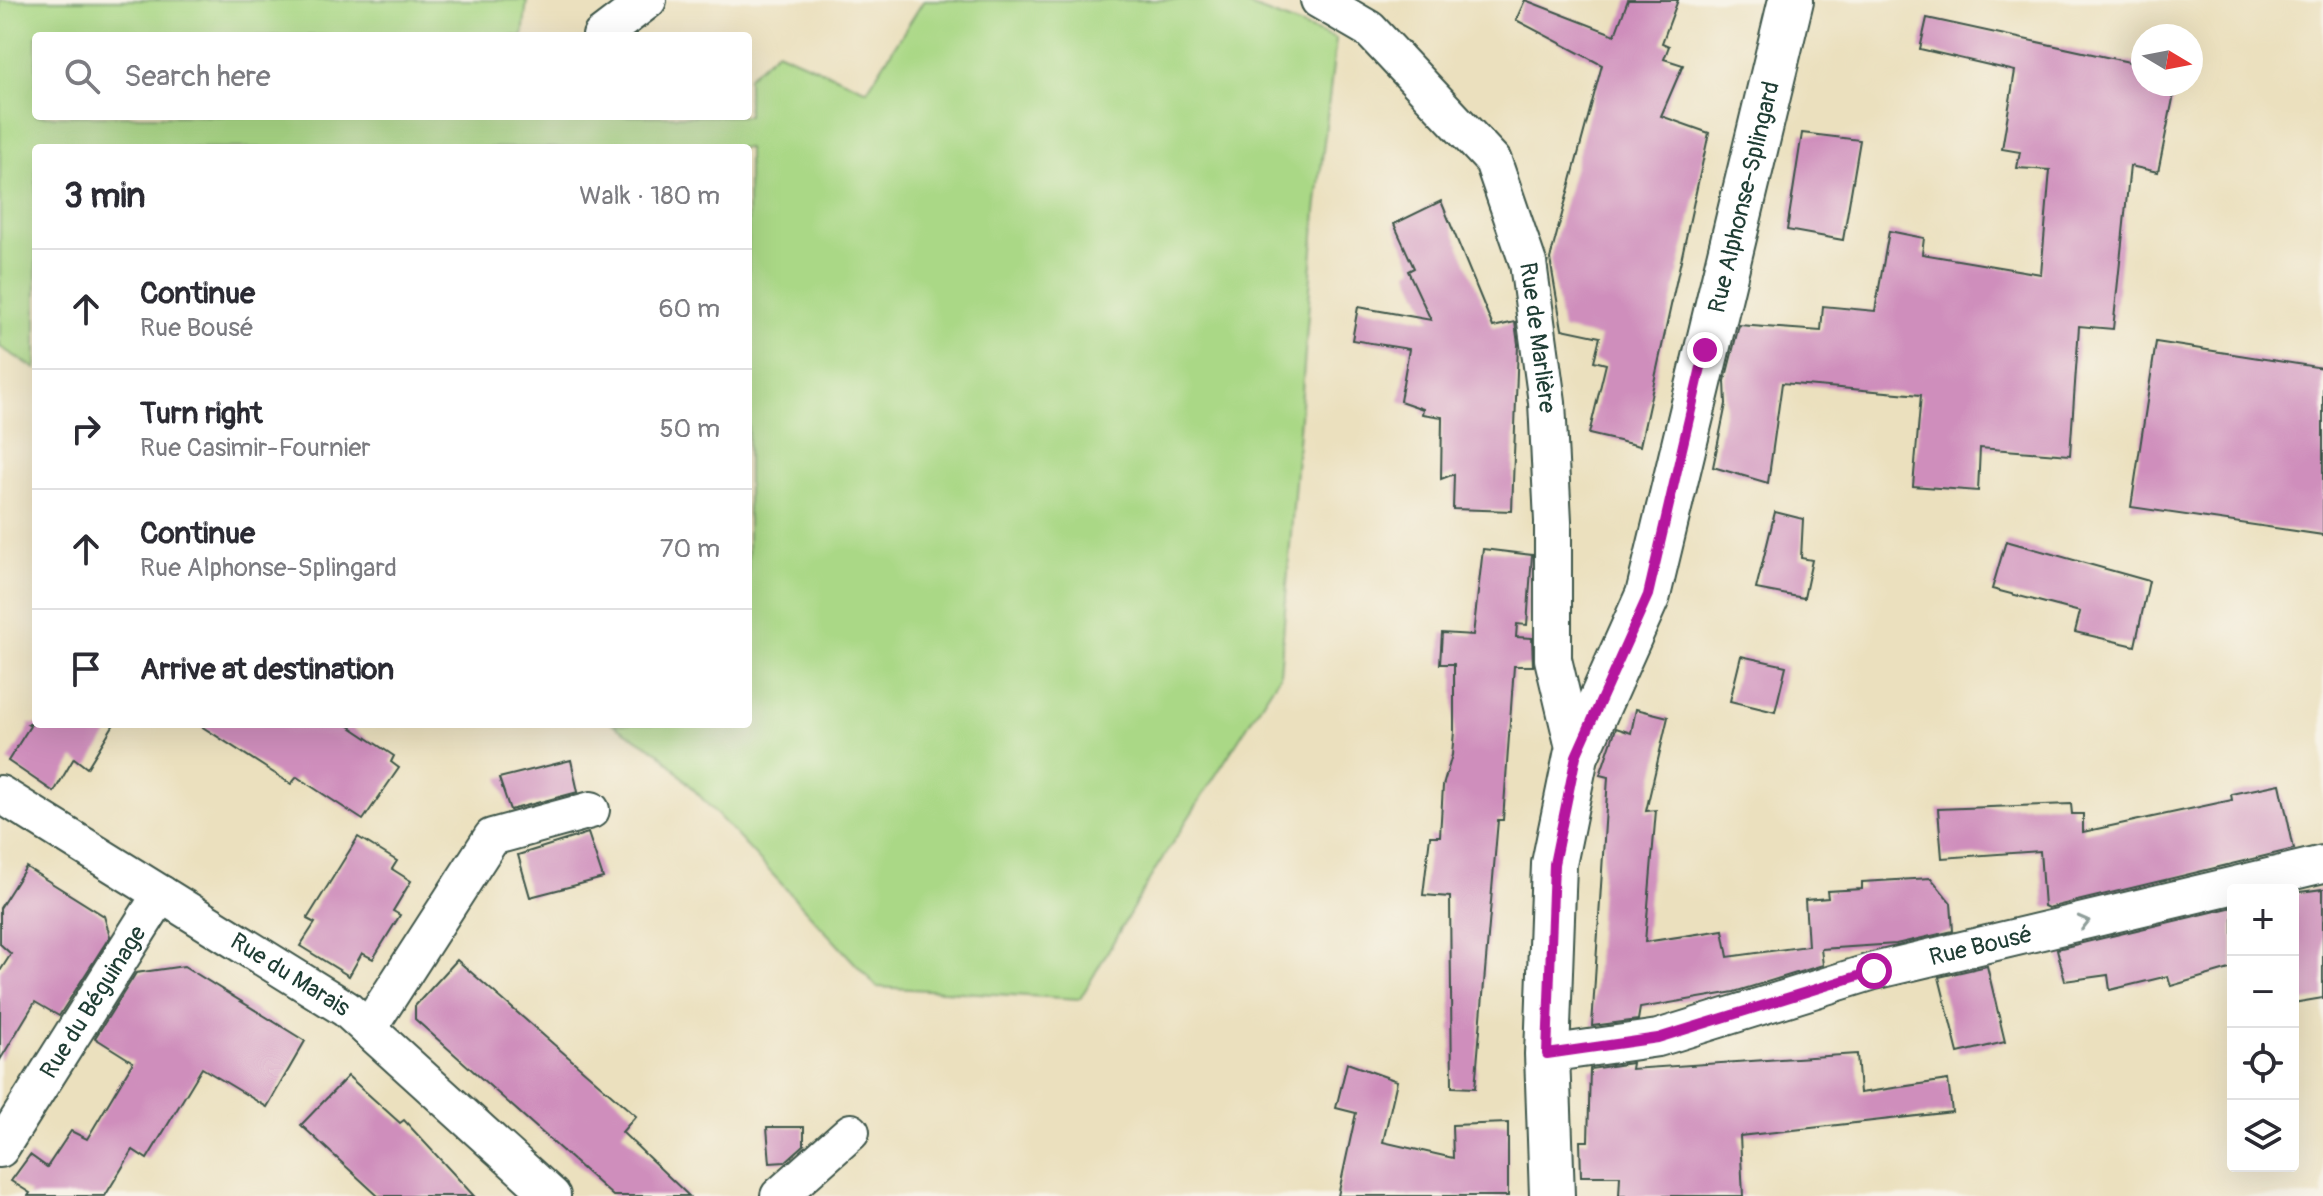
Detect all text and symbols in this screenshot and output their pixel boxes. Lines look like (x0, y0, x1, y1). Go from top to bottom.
north arrow (2131, 24, 2203, 96)
search box (32, 32, 752, 120)
icon: search (60, 54, 104, 98)
text: Search here (124, 58, 271, 95)
street label: Rue Alphonse-Splingard (1702, 78, 1786, 316)
text: 3 min (64, 175, 146, 218)
text: Walk · 180 m (579, 180, 720, 212)
street label: Rue de Marlière (1513, 260, 1562, 414)
text: Continue (140, 275, 255, 312)
icon: ahead (64, 287, 108, 331)
text: 60 m (658, 293, 720, 325)
text: Rue Bousé (140, 312, 254, 344)
route end (1687, 332, 1723, 368)
text: Turn right (140, 395, 263, 432)
icon: right (64, 407, 108, 451)
text: 50 m (659, 413, 720, 445)
text: Rue Casimir-Fournier (140, 432, 371, 464)
text: Continue (140, 515, 255, 552)
icon: ahead (64, 527, 108, 571)
text: 70 m (660, 533, 720, 565)
text: Rue Alphonse-Splingard (140, 552, 397, 584)
icon: arrive (64, 647, 108, 691)
text: Arrive at destination (140, 651, 394, 688)
map controls (2227, 884, 2299, 1172)
button: + (2227, 884, 2299, 956)
one-way arrow (2077, 914, 2091, 931)
street label: Rue du Béguinage (34, 920, 152, 1084)
street label: Rue Bousé (1926, 920, 2035, 972)
street label: Rue du Marais (225, 927, 356, 1023)
route start (1856, 953, 1892, 989)
button: − (2227, 956, 2299, 1028)
button: locate (2227, 1028, 2299, 1100)
button: layers (2227, 1100, 2299, 1172)

